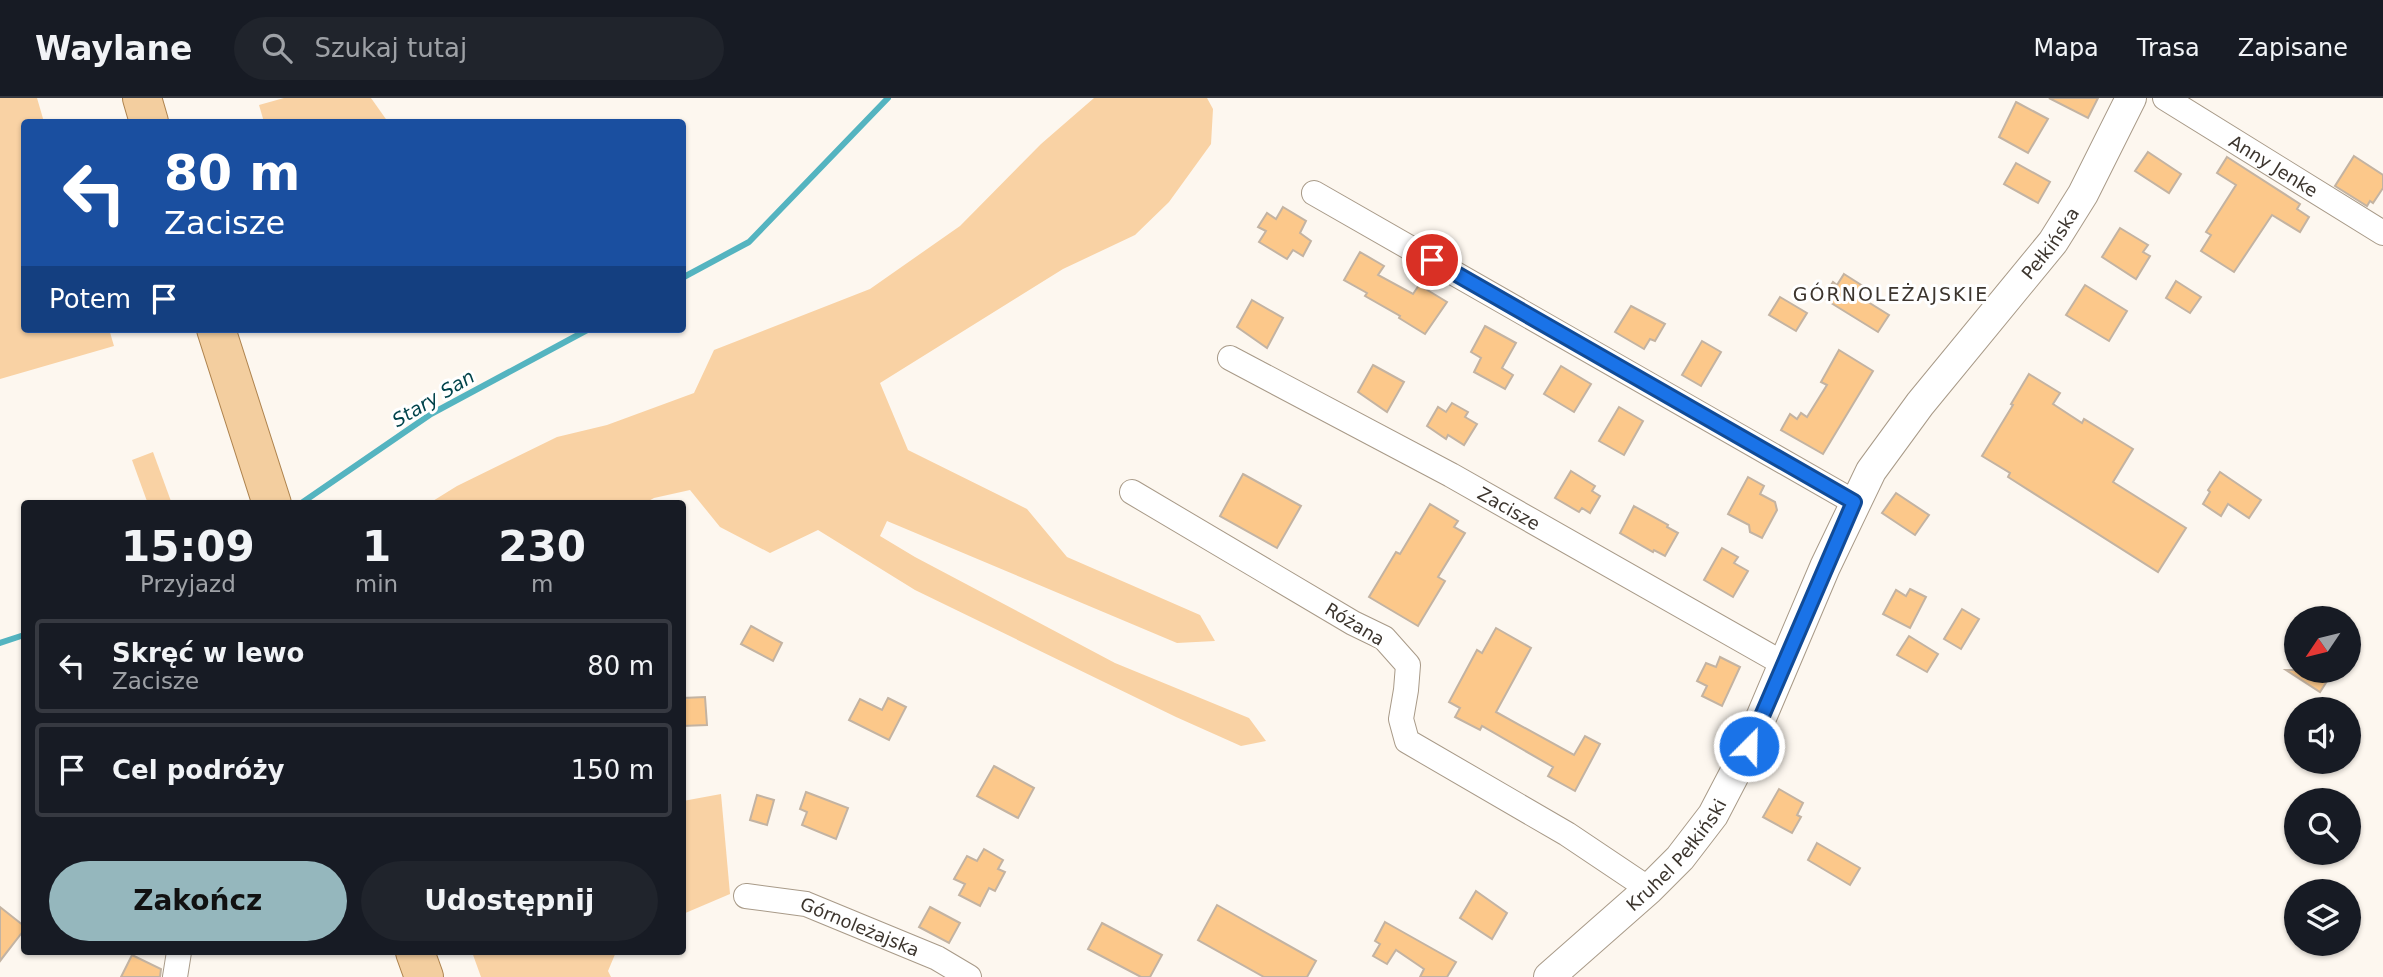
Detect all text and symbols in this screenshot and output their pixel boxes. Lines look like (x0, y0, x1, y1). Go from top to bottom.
search box (234, 17, 724, 80)
text: Waylane (35, 29, 192, 68)
icon: search (258, 29, 296, 67)
text: Szukaj tutaj (314, 33, 467, 63)
text: Mapa (2033, 34, 2099, 62)
text: Trasa (2137, 34, 2200, 62)
text: Zapisane (2238, 34, 2348, 62)
street label: Anny Jenke (2226, 130, 2322, 201)
text: 80 m (164, 145, 300, 202)
icon: left (49, 147, 140, 238)
street label: Pełkińska (2017, 203, 2083, 283)
text: Zacisze (164, 204, 285, 242)
pin (1402, 230, 1462, 290)
icon: arrive (1413, 241, 1451, 279)
icon: arrive (145, 280, 183, 318)
district label: GÓRNOLEŻAJSKIE (1793, 282, 1989, 305)
text: Potem (49, 284, 131, 314)
water label: Stary San (388, 365, 478, 431)
street label: Zacisze (1474, 482, 1544, 534)
text: 15:09 (121, 522, 255, 571)
text: 1 (362, 522, 391, 571)
text: 230 (498, 522, 586, 571)
text: Przyjazd (140, 571, 236, 597)
text: min (355, 571, 398, 597)
text: m (531, 571, 553, 597)
street label: Różana (1321, 598, 1389, 650)
north arrow (2284, 606, 2361, 682)
map controls (2284, 606, 2361, 956)
text: Skręć w lewo (112, 638, 304, 668)
icon: left (53, 647, 91, 685)
text: 80 m (587, 651, 654, 681)
text: Zacisze (112, 668, 199, 694)
button: sound (2284, 697, 2361, 774)
position arrow (1712, 709, 1786, 783)
icon: arrive (53, 751, 91, 789)
text: Cel podróży (112, 755, 285, 785)
text: 150 m (571, 755, 654, 785)
button: search (2284, 788, 2361, 865)
street label: Kruhel Pełkiński (1622, 795, 1730, 915)
button: Zakończ (49, 861, 347, 941)
button: Udostępnij (361, 861, 658, 941)
button: layers (2284, 879, 2361, 956)
street label: Górnoleżajska (798, 892, 923, 960)

